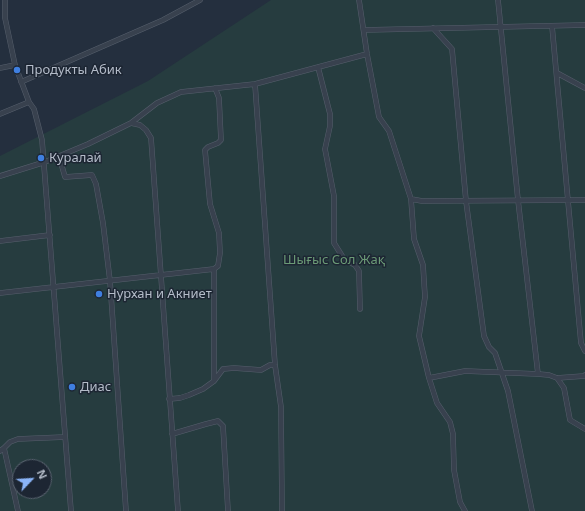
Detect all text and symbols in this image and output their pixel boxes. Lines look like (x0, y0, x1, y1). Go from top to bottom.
place label: Продукты Абик (25, 62, 122, 78)
marker: Продукты Абик (12, 65, 22, 75)
place label: Куралай (49, 150, 102, 166)
marker: Куралай (36, 153, 46, 163)
park label: Шығыс Сол Жақ (283, 252, 385, 268)
place label: Нурхан и Акниет (107, 286, 212, 302)
marker: Нурхан и Акниет (94, 289, 104, 299)
place label: Диас (80, 379, 111, 395)
marker: Диас (67, 382, 77, 392)
north arrow (12, 459, 52, 499)
text: N (34, 467, 51, 481)

